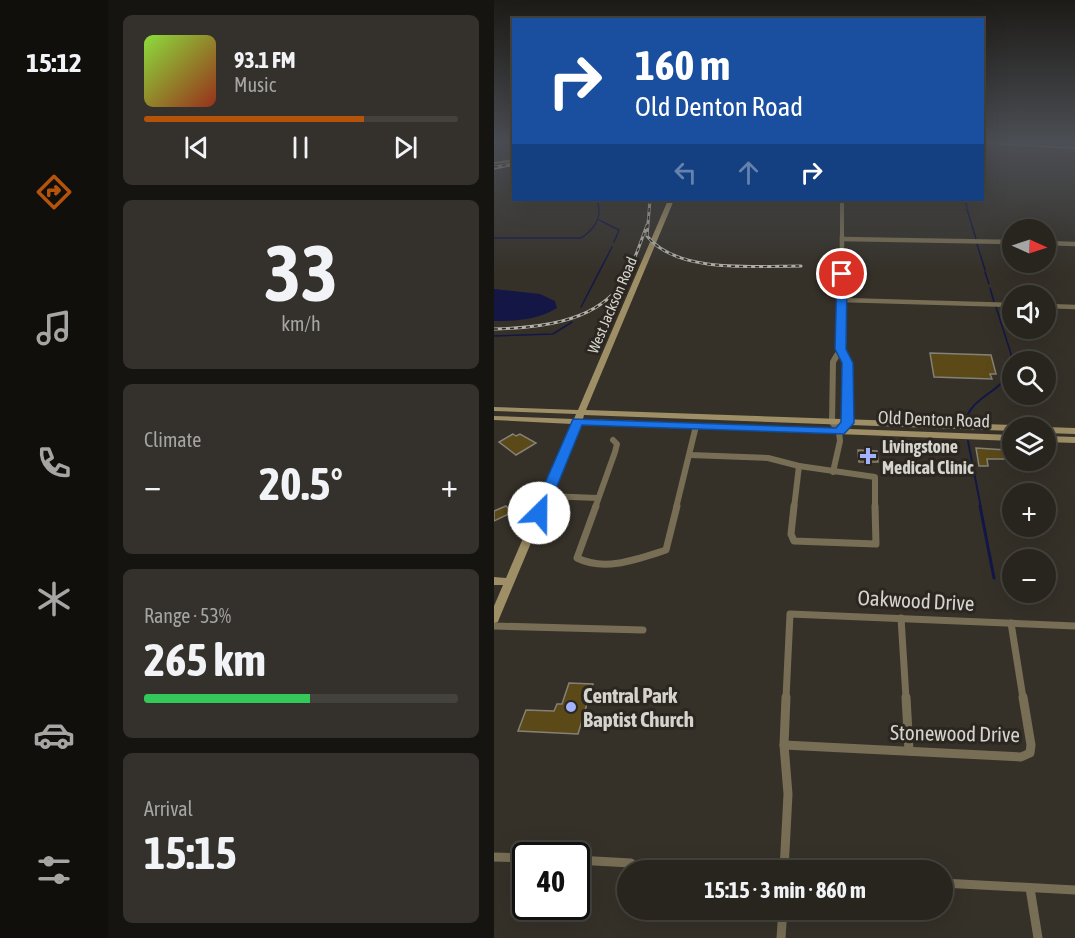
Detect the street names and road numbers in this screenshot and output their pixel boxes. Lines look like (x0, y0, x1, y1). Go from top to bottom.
street label: West Jackson Road (584, 254, 640, 356)
street label: Old Denton Road (878, 407, 990, 431)
street label: Oakwood Drive (857, 585, 975, 615)
street label: Stonewood Drive (890, 720, 1020, 746)

